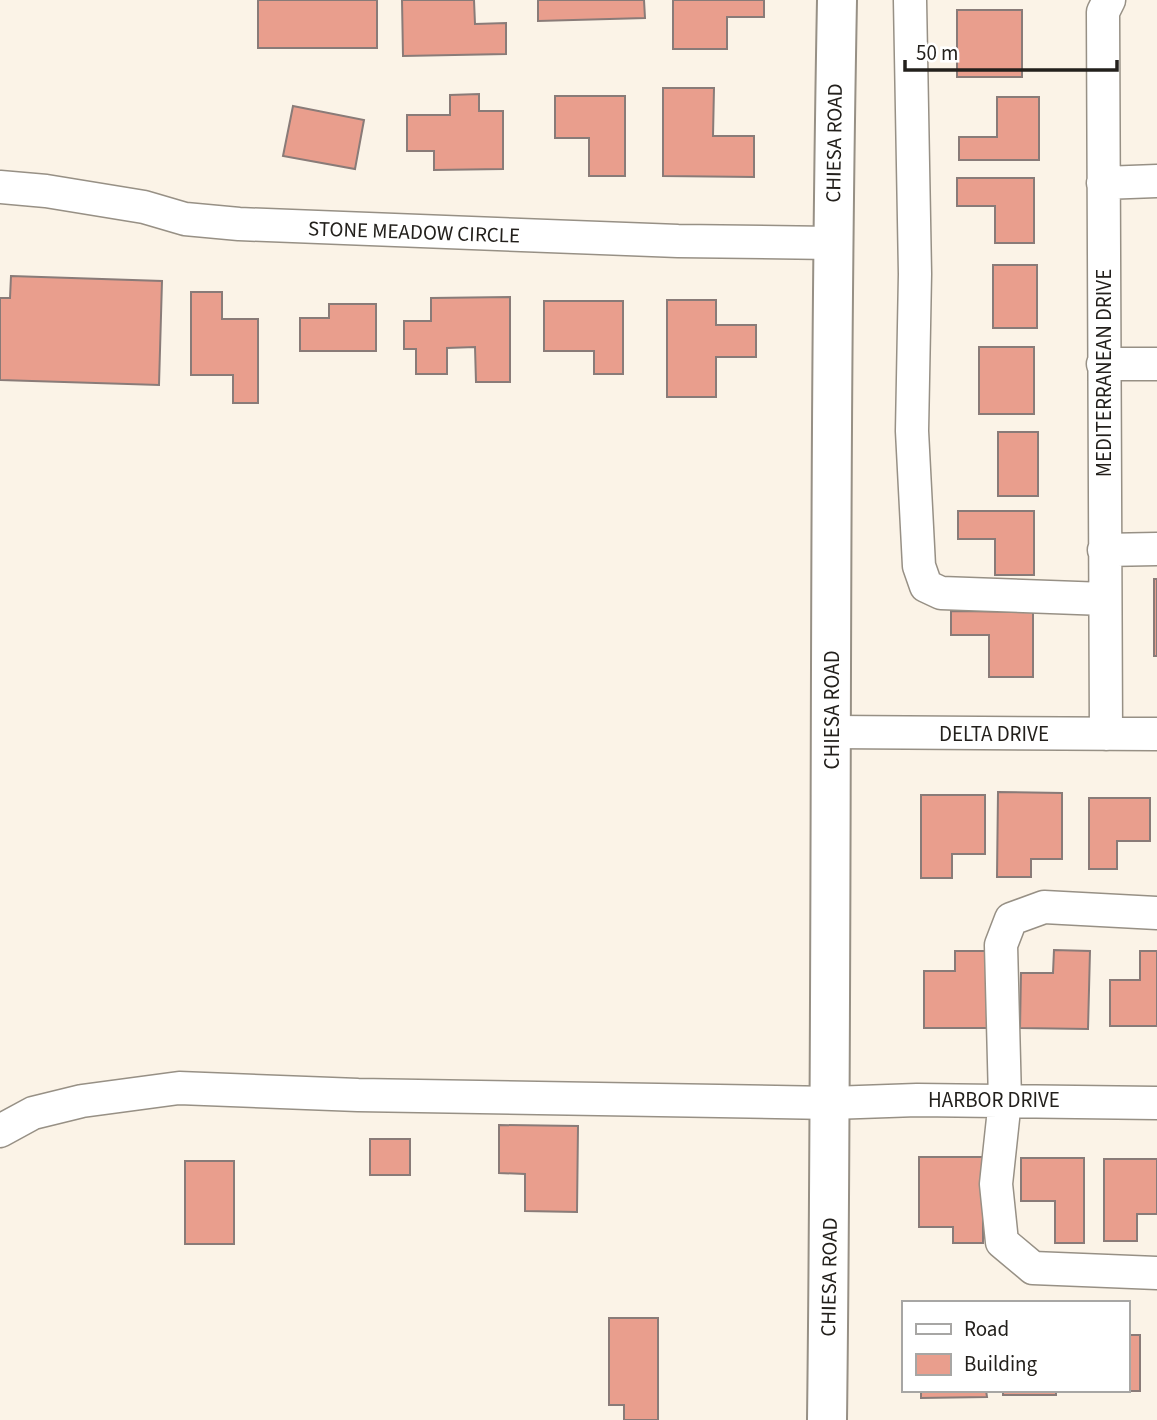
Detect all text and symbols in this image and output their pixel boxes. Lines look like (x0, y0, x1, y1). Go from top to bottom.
scale bar (905, 28, 1117, 72)
text: 50 m (916, 38, 958, 68)
street label: CHIESA ROAD (818, 83, 850, 203)
street label: STONE MEADOW CIRCLE (307, 213, 521, 251)
street label: MEDITERRANEAN DRIVE (1089, 269, 1119, 477)
street label: CHIESA ROAD (817, 650, 847, 770)
street label: DELTA DRIVE (939, 719, 1049, 749)
street label: HARBOR DRIVE (928, 1085, 1060, 1115)
street label: CHIESA ROAD (813, 1217, 845, 1337)
legend (902, 1301, 1129, 1392)
text: Road (964, 1314, 1009, 1344)
text: Building (964, 1349, 1038, 1379)

